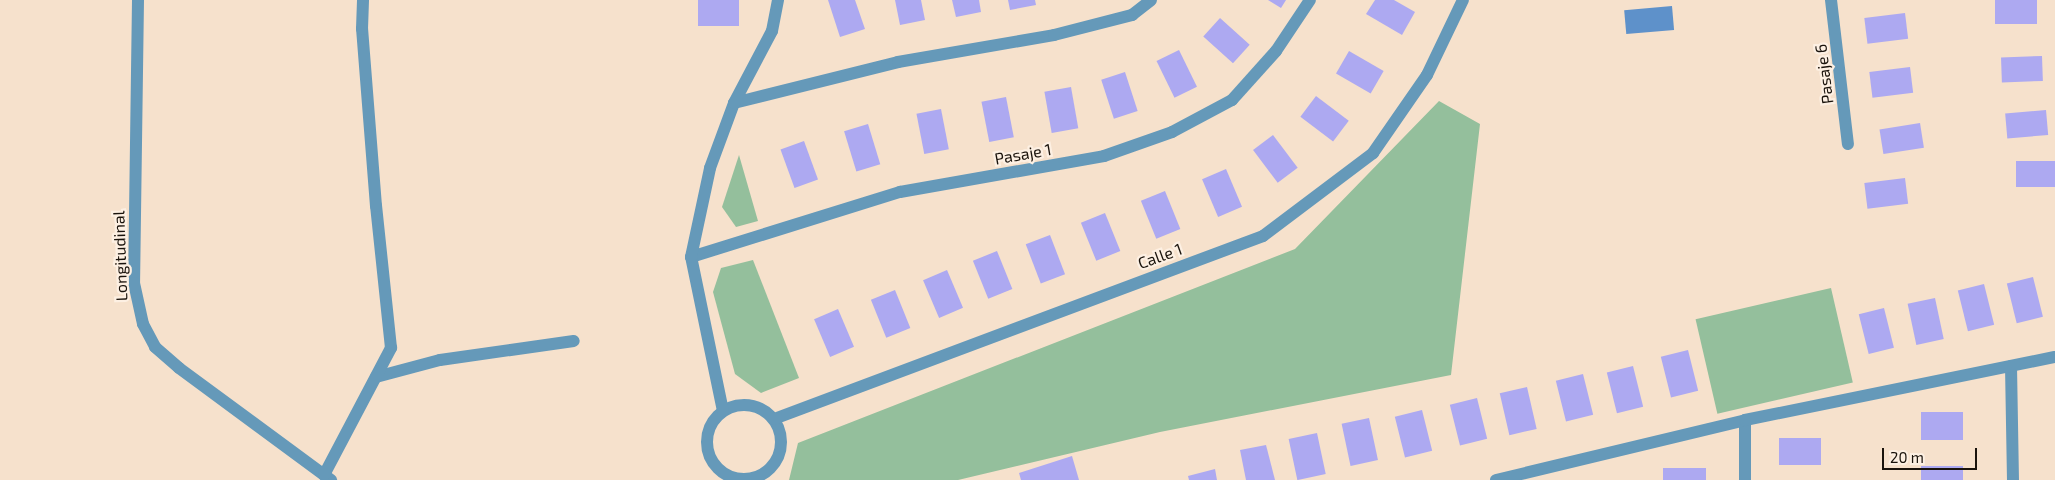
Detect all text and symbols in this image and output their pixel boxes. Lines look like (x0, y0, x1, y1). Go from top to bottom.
street label: Pasaje 6 (1811, 43, 1837, 105)
street label: Pasaje 1 (993, 140, 1053, 168)
street label: Longitudinal (109, 210, 131, 302)
street label: Calle 1 (1135, 239, 1185, 273)
scale bar (1885, 438, 1980, 470)
text: 20 m (1890, 448, 1924, 466)

